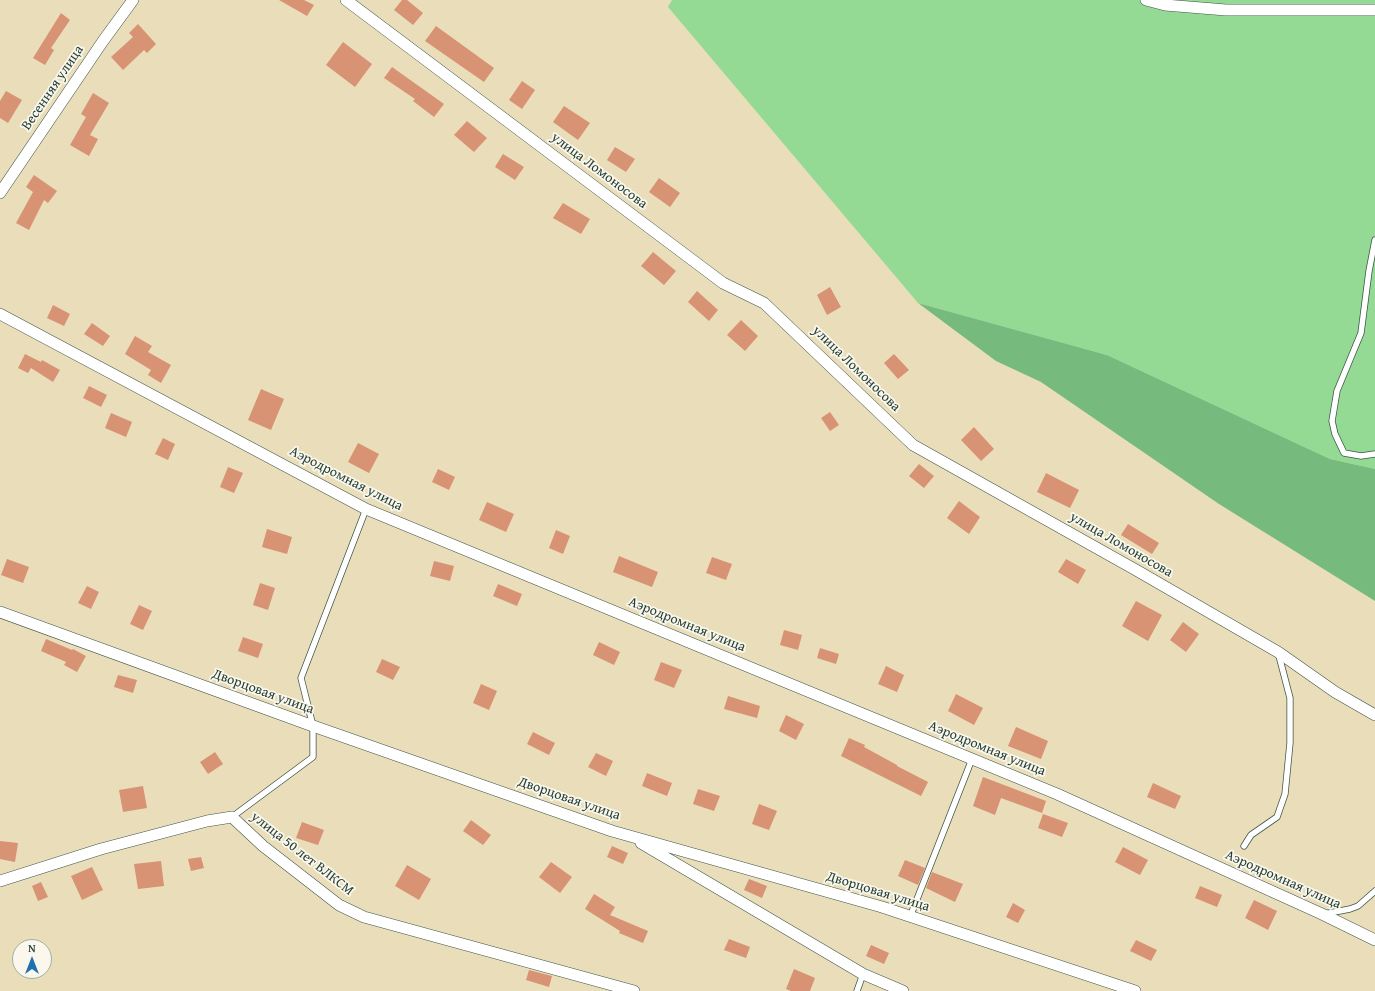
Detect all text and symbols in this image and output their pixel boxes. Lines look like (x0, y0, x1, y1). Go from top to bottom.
street label: Весенняя улица (18, 42, 88, 134)
street label: улица Ломоносова (548, 129, 650, 213)
street label: улица Ломоносова (808, 323, 904, 415)
street label: Аэродромная улица (287, 443, 405, 515)
street label: улица Ломоносова (1066, 509, 1176, 581)
street label: Аэродромная улица (626, 594, 748, 656)
street label: Дворцовая улица (210, 666, 316, 718)
street label: Аэродромная улица (926, 718, 1048, 780)
street label: Дворцовая улица (516, 774, 622, 824)
street label: улица 50 лет ВЛКСМ (247, 809, 357, 899)
street label: Аэродромная улица (1223, 847, 1343, 913)
street label: Дворцовая улица (824, 868, 932, 916)
north arrow (12, 939, 52, 979)
text: N (28, 940, 36, 956)

